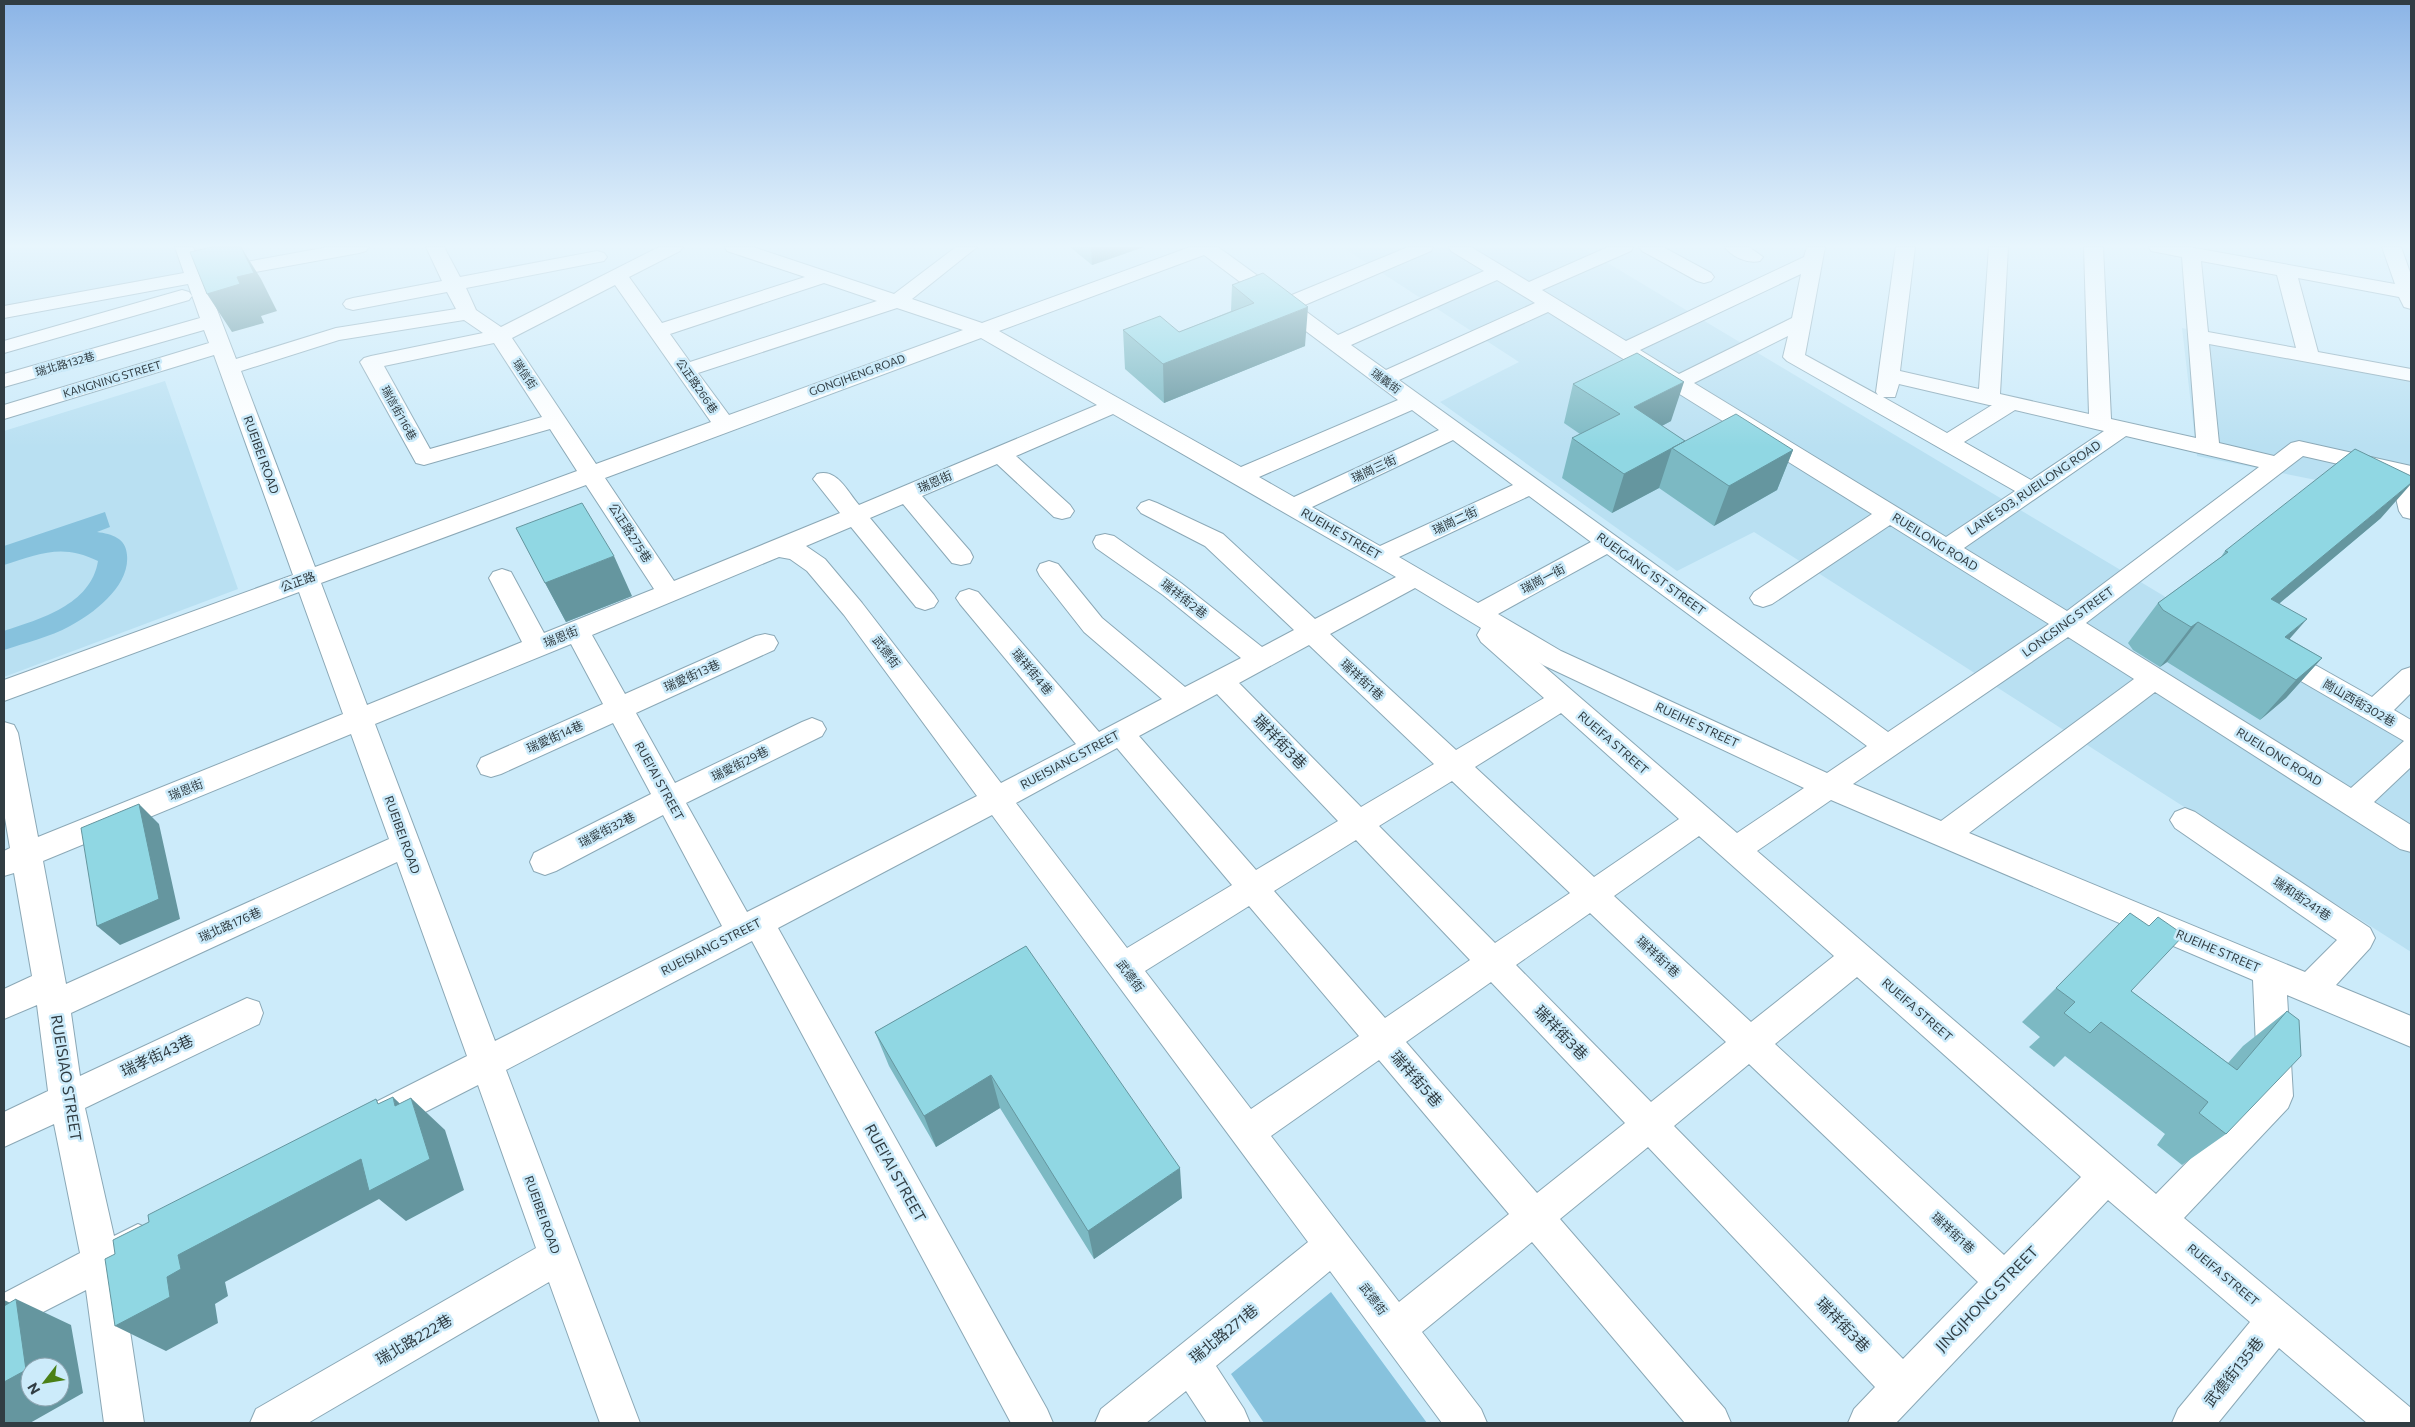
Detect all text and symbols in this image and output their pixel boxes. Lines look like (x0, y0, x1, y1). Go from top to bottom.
street label: 瑞北路132巷 (34, 349, 96, 378)
street label: GONGJHENG ROAD (807, 351, 907, 399)
street label: 瑞信街 (511, 356, 540, 391)
street label: 公正路266巷 (674, 356, 721, 415)
street label: KANGNING STREET (61, 357, 163, 400)
street label: 瑞義街 (1369, 366, 1403, 396)
street label: 瑞信街116巷 (379, 383, 420, 442)
street label: RUEIBEI ROAD (241, 414, 283, 496)
street label: LANE 503, RUEILONG ROAD (1964, 437, 2103, 537)
street label: 瑞崗三街 (1349, 452, 1398, 485)
street label: 瑞恩街 (915, 468, 954, 495)
street label: 公正路275巷 (606, 500, 655, 565)
street label: 瑞崗二街 (1430, 504, 1479, 537)
street label: RUEIHE STREET (1299, 505, 1384, 562)
street label: RUEILONG ROAD (1890, 509, 1981, 573)
street label: RUEIGANG 1ST STREET (1595, 529, 1709, 617)
street label: 瑞崗一街 (1518, 561, 1567, 596)
street label: 公正路 (278, 568, 317, 594)
street label: 瑞祥街2巷 (1159, 576, 1210, 621)
street label: LONGSING STREET (2019, 583, 2116, 659)
street label: 瑞恩街 (541, 623, 580, 649)
street label: 武德街 (870, 633, 903, 670)
street label: 瑞祥街4巷 (1010, 646, 1056, 697)
street label: 瑞愛街13巷 (661, 656, 722, 694)
street label: 瑞祥街1巷 (1338, 656, 1387, 703)
street label: 崗山西街302巷 (2321, 676, 2398, 729)
street label: RUEIHE STREET (1654, 699, 1741, 750)
street label: RUEIFA STREET (1576, 708, 1652, 777)
street label: 瑞祥街3巷 (1250, 710, 1311, 772)
street label: 瑞愛街14巷 (524, 717, 585, 755)
street label: RUEILONG ROAD (2234, 724, 2325, 788)
street label: RUEISIANG STREET (1017, 727, 1122, 791)
street label: RUEI'AI STREET (633, 739, 687, 822)
street label: 瑞愛街29巷 (709, 743, 770, 783)
street label: 瑞恩街 (166, 776, 205, 802)
street label: RUEIBEI ROAD (382, 794, 424, 876)
street label: 瑞愛街32巷 (576, 809, 637, 849)
street label: 瑞和街241巷 (2271, 874, 2334, 923)
street label: 瑞北路176巷 (196, 904, 263, 944)
street label: RUEISIANG STREET (658, 915, 763, 977)
street label: RUEIHE STREET (2174, 926, 2263, 974)
street label: 瑞祥街1巷 (1634, 933, 1683, 980)
street label: 武德街 (1114, 957, 1147, 994)
street label: RUEIFA STREET (1880, 975, 1956, 1044)
street label: 瑞祥街3巷 (1531, 1001, 1592, 1063)
street label: RUEISIAO STREET (48, 1013, 86, 1143)
street label: 瑞孝街43巷 (118, 1031, 196, 1080)
street label: 瑞祥街5巷 (1387, 1047, 1446, 1110)
street label: RUEI'AI STREET (862, 1120, 930, 1225)
street label: RUEIBEI ROAD (522, 1174, 564, 1256)
street label: 瑞祥街1巷 (1929, 1209, 1978, 1256)
street label: RUEIFA STREET (2185, 1240, 2262, 1308)
street label: JINGJHONG STREET (1931, 1242, 2042, 1355)
street label: 武德街 (1357, 1280, 1390, 1317)
street label: 瑞祥街3巷 (1813, 1293, 1874, 1355)
street label: 瑞北路271巷 (1186, 1300, 1261, 1366)
street label: 瑞北路222巷 (372, 1310, 455, 1368)
street label: 武德街135巷 (2200, 1333, 2267, 1410)
north arrow (20, 1357, 70, 1407)
text: N (23, 1380, 43, 1398)

